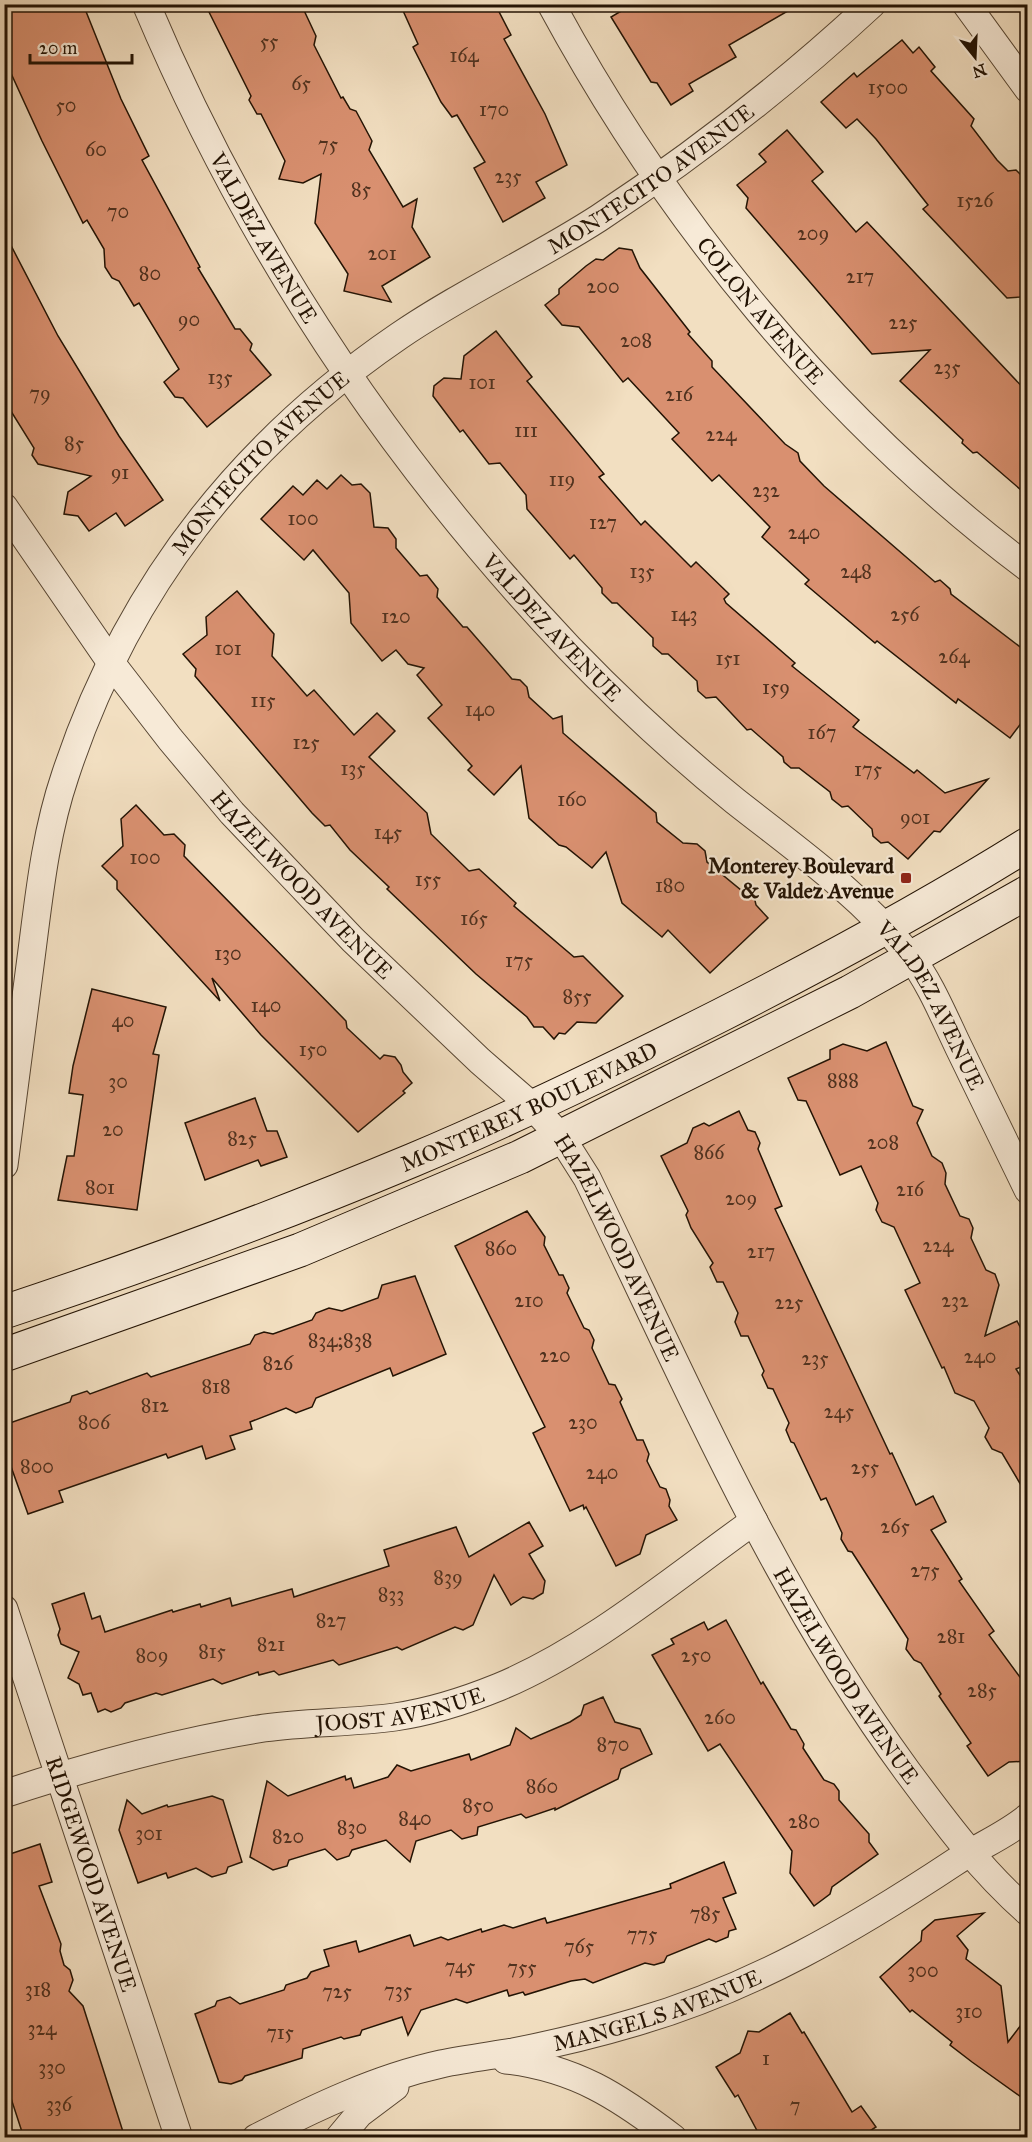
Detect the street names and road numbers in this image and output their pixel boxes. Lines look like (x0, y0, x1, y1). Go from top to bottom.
street label: MONTECITO AVENUE (542, 97, 759, 260)
street label: VALDEZ AVENUE (204, 147, 324, 328)
street label: COLON AVENUE (691, 231, 830, 390)
street label: MONTECITO AVENUE (165, 365, 354, 560)
street label: VALDEZ AVENUE (476, 547, 628, 707)
street label: HAZELWOOD AVENUE (205, 785, 399, 985)
street label: VALDEZ AVENUE (871, 914, 991, 1094)
street label: MONTEREY BOULEVARD (396, 1036, 662, 1177)
street label: HAZELWOOD AVENUE (549, 1128, 686, 1366)
street label: HAZELWOOD AVENUE (768, 1562, 925, 1789)
street label: JOOST AVENUE (313, 1680, 488, 1737)
street label: RIDGEWOOD AVENUE (40, 1753, 143, 1995)
street label: MANGELS AVENUE (550, 1963, 765, 2057)

